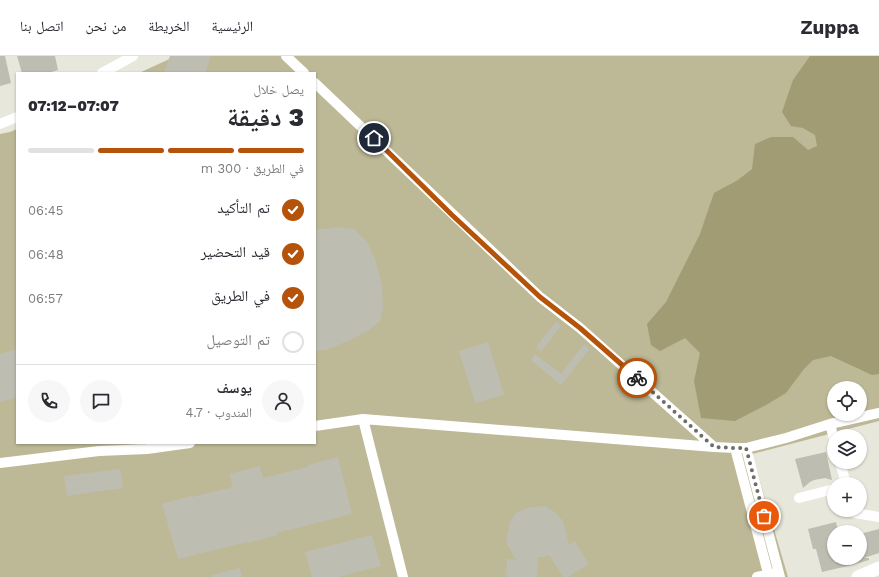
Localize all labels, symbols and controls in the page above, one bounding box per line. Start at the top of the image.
text: Zuppa [801,16,859,39]
text: اتصل بنا [20,18,64,34]
text: من نحن [86,18,126,34]
text: الخريطة [148,18,190,34]
text: الرئيسية [212,18,253,34]
text: يصل خلال [253,82,304,97]
text: 07:07–07:12 [28,97,119,115]
text: 3 دقيقة [227,102,304,132]
pin [357,121,391,155]
icon: home [363,127,385,149]
text: في الطريق · 300 m [201,161,304,176]
text: تم التأكيد [217,199,270,217]
icon: check [282,199,304,221]
text: 06:45 [28,203,63,218]
text: قيد التحضير [201,243,270,261]
icon: check [282,243,304,265]
text: 06:48 [28,247,64,262]
text: في الطريق [211,287,270,305]
icon: check [282,287,304,309]
text: 06:57 [28,291,63,306]
text: تم التوصيل [207,331,270,349]
courier [617,358,657,398]
icon: bike [626,367,648,389]
text: يوسف [217,379,252,397]
button: phone [28,380,70,422]
button: chat [80,380,122,422]
button: person [262,380,304,422]
map controls [827,381,867,565]
button: locate [827,381,867,421]
text: المندوب · 4.7 [185,405,252,420]
button: layers [827,429,867,469]
button: + [827,477,867,517]
pin [747,499,781,533]
icon: bag [753,505,775,527]
button: − [827,525,867,565]

